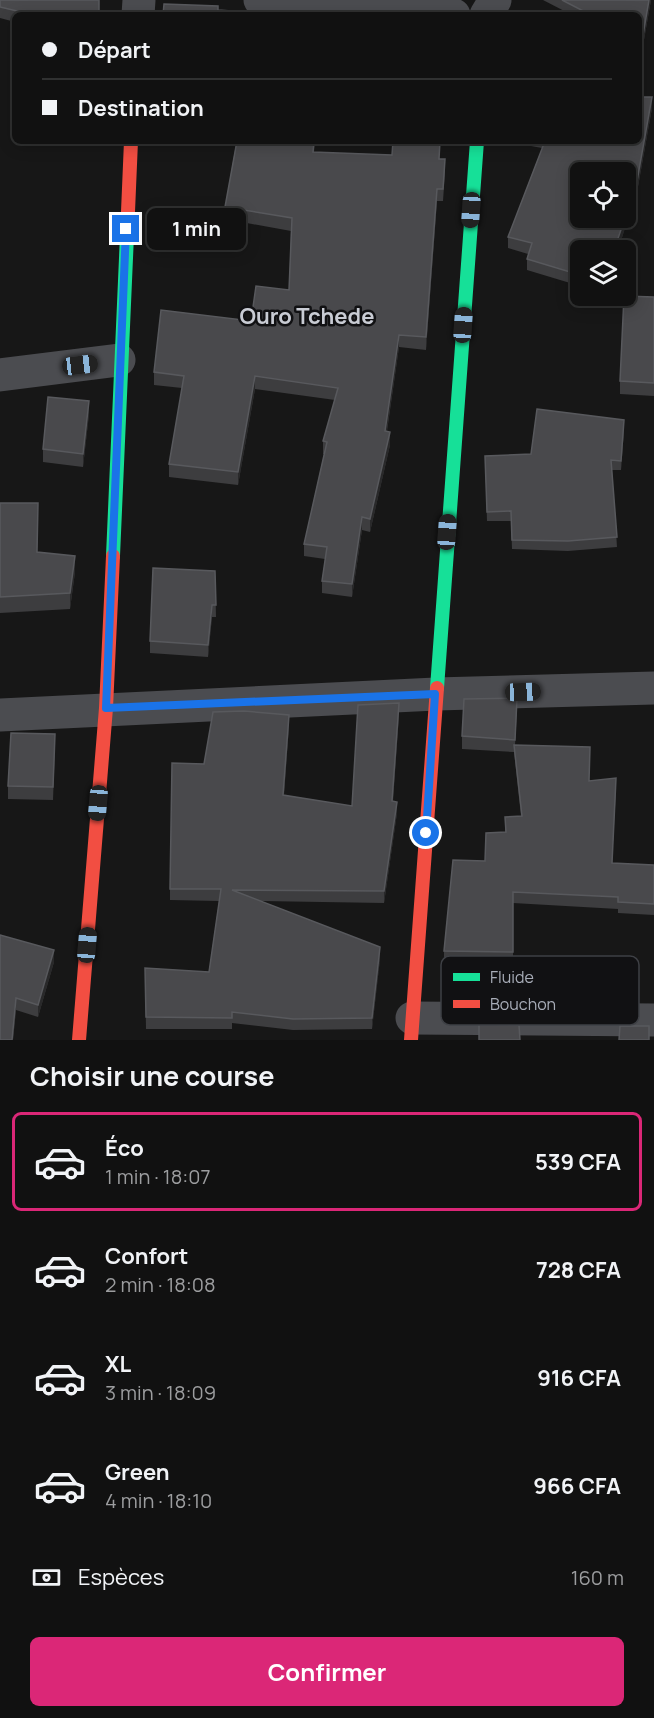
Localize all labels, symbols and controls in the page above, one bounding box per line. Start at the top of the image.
text: Départ [78,35,151,65]
text: Destination [78,93,204,123]
map controls [570,162,636,306]
button: locate [570,162,636,228]
car [461,191,481,229]
callout: 1 min [147,208,246,250]
route end [112,215,139,242]
text: 1 min [172,215,221,242]
button: layers [570,240,636,306]
district label: Ouro Tchede [240,301,374,331]
car [453,306,473,344]
car [61,354,99,376]
car [437,513,457,551]
car [505,682,541,702]
car [87,784,109,822]
route start [412,819,439,846]
car [76,926,98,964]
legend [441,956,639,1025]
text: Fluide [490,966,534,988]
text: Bouchon [490,993,556,1015]
text: Choisir une course [30,1057,274,1094]
text: Éco [105,1133,144,1163]
icon: car [33,1135,87,1189]
text: 539 CFA [535,1147,621,1177]
text: 1 min · 18:07 [105,1163,210,1190]
text: Confort [105,1241,188,1271]
icon: car [33,1243,87,1297]
text: 728 CFA [536,1255,621,1285]
text: 2 min · 18:08 [105,1271,216,1298]
text: XL [105,1349,131,1379]
icon: car [33,1351,87,1405]
text: 916 CFA [537,1363,621,1393]
text: 3 min · 18:09 [105,1379,216,1406]
text: Green [105,1457,170,1487]
icon: car [33,1459,87,1513]
text: 966 CFA [533,1471,621,1501]
text: 4 min · 18:10 [105,1487,212,1514]
icon: cash [30,1561,63,1594]
text: Espèces [78,1562,164,1592]
text: 160 m [571,1564,624,1591]
button: Confirmer [30,1637,624,1706]

